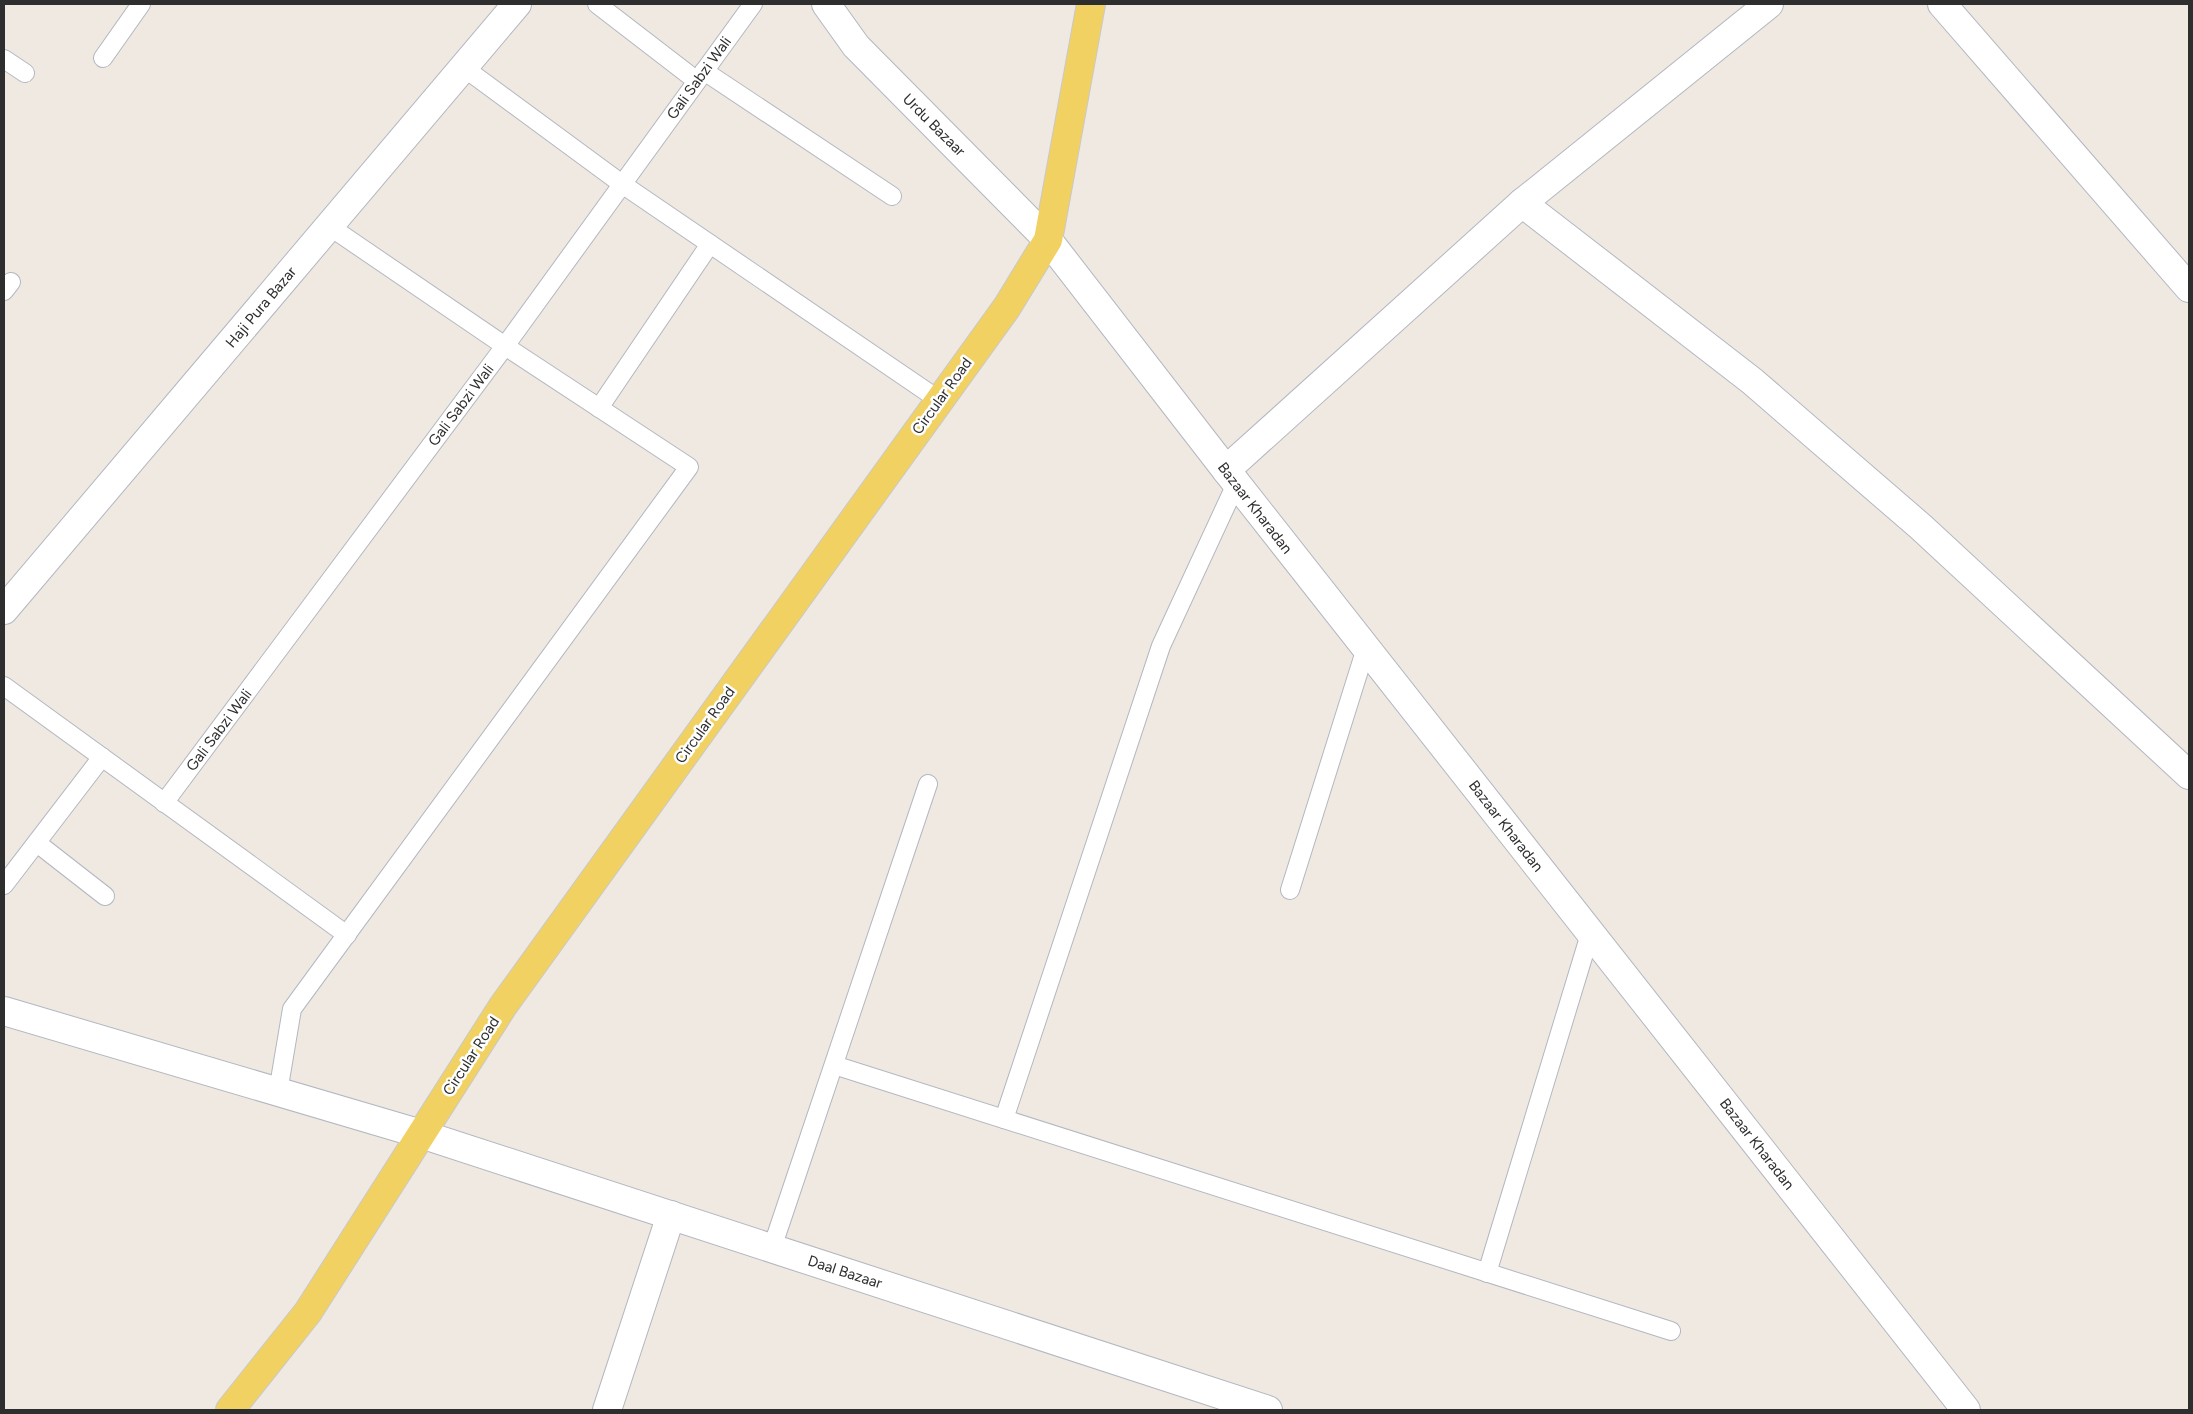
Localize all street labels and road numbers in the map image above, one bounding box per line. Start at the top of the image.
street label: Gali Sabzi Wali [663,33,735,123]
street label: Urdu Bazaar [899,90,969,160]
street label: Haji Pura Bazar [222,263,300,351]
street label: Circular Road [908,354,976,438]
street label: Gali Sabzi Wali [424,360,498,450]
street label: Bazaar Kharadan [1214,459,1296,557]
street label: Circular Road [671,683,739,767]
street label: Gali Sabzi Wali [182,685,256,775]
street label: Bazaar Kharadan [1465,777,1547,875]
street label: Circular Road [439,1013,503,1099]
street label: Bazaar Kharadan [1716,1095,1798,1193]
street label: Daal Bazaar [806,1252,884,1292]

